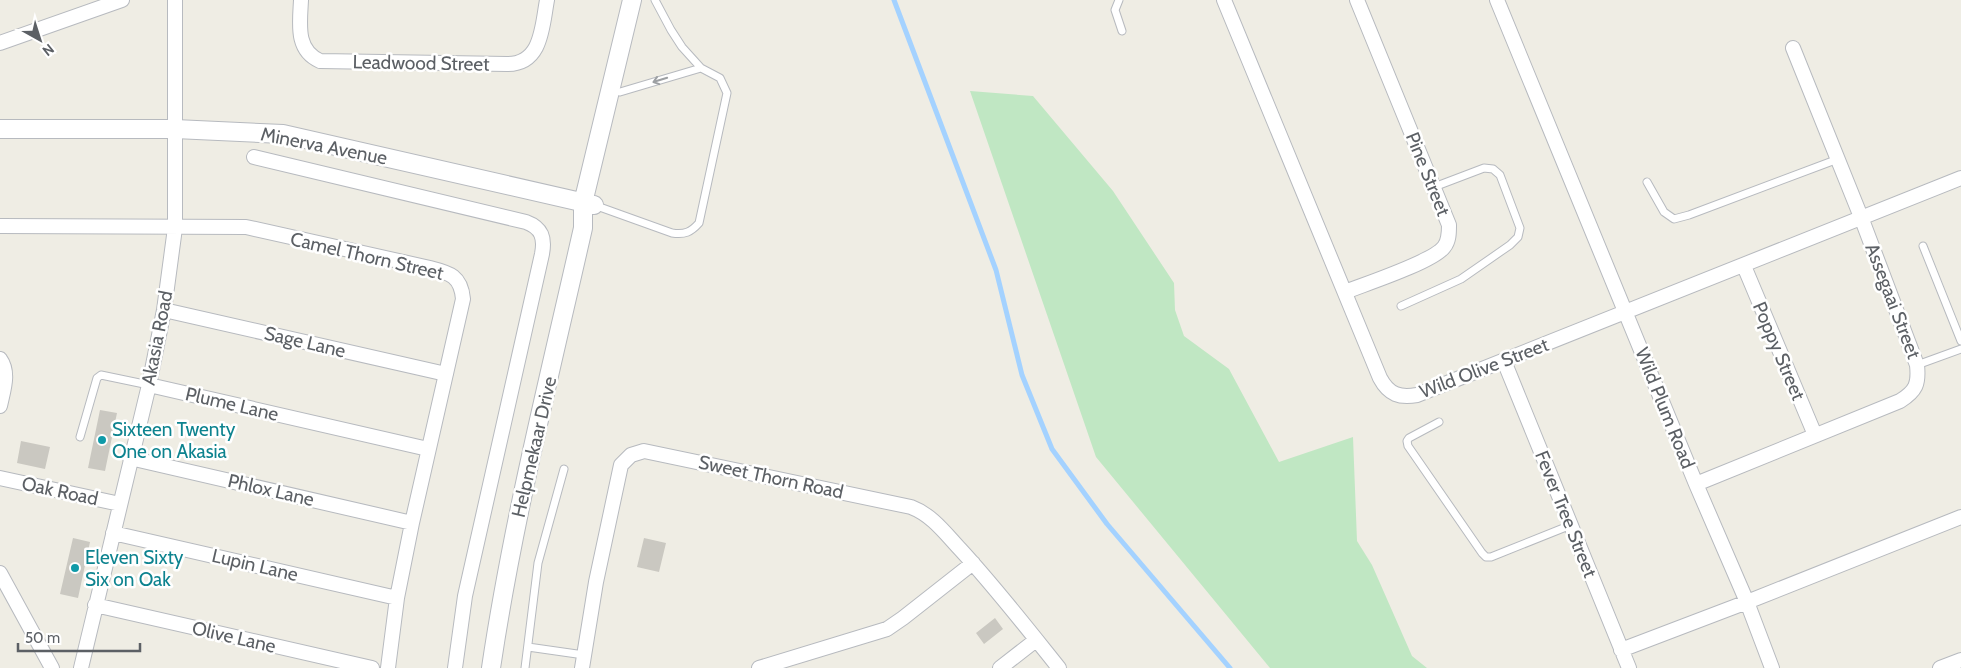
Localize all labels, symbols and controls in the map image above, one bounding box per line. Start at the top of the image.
north arrow [15,15,65,65]
text: N [39,40,58,60]
street label: Leadwood Street [352,50,490,76]
one-way arrow [653,75,669,85]
street label: Minerva Avenue [259,122,390,170]
street label: Pine Street [1401,129,1455,220]
street label: Camel Thorn Street [288,227,446,285]
street label: Assegaai Street [1860,240,1926,363]
street label: Akasia Road [137,289,177,387]
street label: Poppy Street [1748,298,1810,404]
street label: Sage Lane [262,321,348,363]
street label: Wild Olive Street [1416,333,1552,403]
street label: Wild Plum Road [1630,344,1700,472]
street label: Helpmekaar Drive [507,374,561,520]
street label: Plume Lane [183,382,281,426]
place label: Sixteen Twenty One on Akasia [112,418,236,463]
marker: Sixteen Twenty One on Akasia [96,434,108,446]
street label: Fever Tree Street [1530,447,1602,581]
street label: Sweet Thorn Road [696,450,846,504]
street label: Phlox Lane [226,469,317,511]
street label: Oak Road [20,472,100,510]
street label: Lupin Lane [210,544,301,586]
place label: Eleven Sixty Six on Oak [85,546,184,591]
marker: Eleven Sixty Six on Oak [69,562,81,574]
street label: Olive Lane [190,616,278,658]
scale bar [18,620,140,652]
text: 50 m [25,629,60,647]

